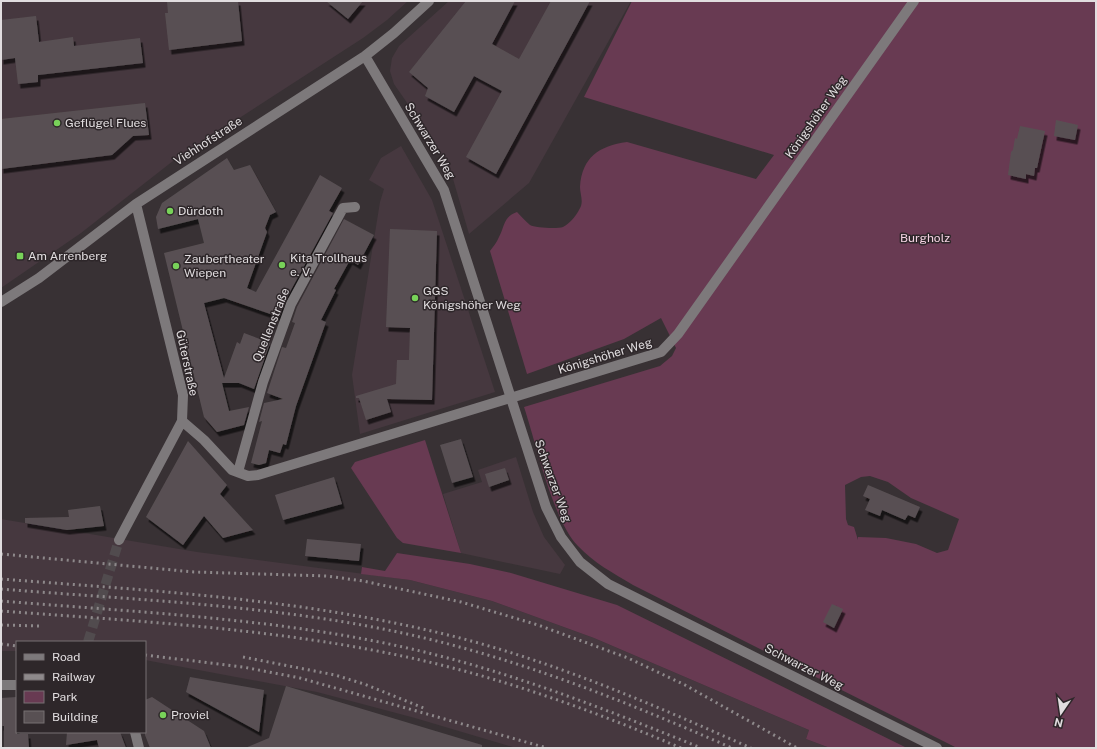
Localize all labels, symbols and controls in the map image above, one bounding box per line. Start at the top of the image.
street label: Königshöher Weg [782,73,850,161]
street label: Schwarzer Weg [402,100,458,182]
street label: Viehhofstraße [171,114,245,168]
place label: Geflügel Flues [65,116,146,130]
marker: Geflügel Flues [52,118,62,128]
place label: Dürdoth [178,204,223,218]
marker: Dürdoth [165,206,175,216]
park label: Burgholz [900,231,950,245]
place label: Am Arrenberg [28,249,107,263]
marker: Am Arrenberg [15,251,25,261]
place label: Kita Trollhaus e. V. [290,251,367,279]
place label: Zaubertheater Wiepen [184,252,265,280]
marker: Kita Trollhaus e. V. [277,260,287,270]
marker: Zaubertheater Wiepen [171,261,181,271]
place label: GGS Königshöher Weg [423,284,521,312]
street label: Quellenstraße [250,286,292,364]
marker: GGS Königshöher Weg [410,293,420,303]
street label: Güterstraße [173,329,201,398]
street label: Königshöher Weg [556,335,654,377]
street label: Schwarzer Weg [532,438,574,524]
legend [16,641,146,733]
street label: Schwarzer Weg [762,641,846,693]
text: Road [52,650,80,664]
text: Railway [52,670,96,684]
text: Park [52,690,78,704]
north arrow [1041,693,1081,733]
place label: Proviel [171,708,210,722]
text: Building [52,710,98,724]
marker: Proviel [158,710,168,720]
text: N [1053,716,1064,730]

